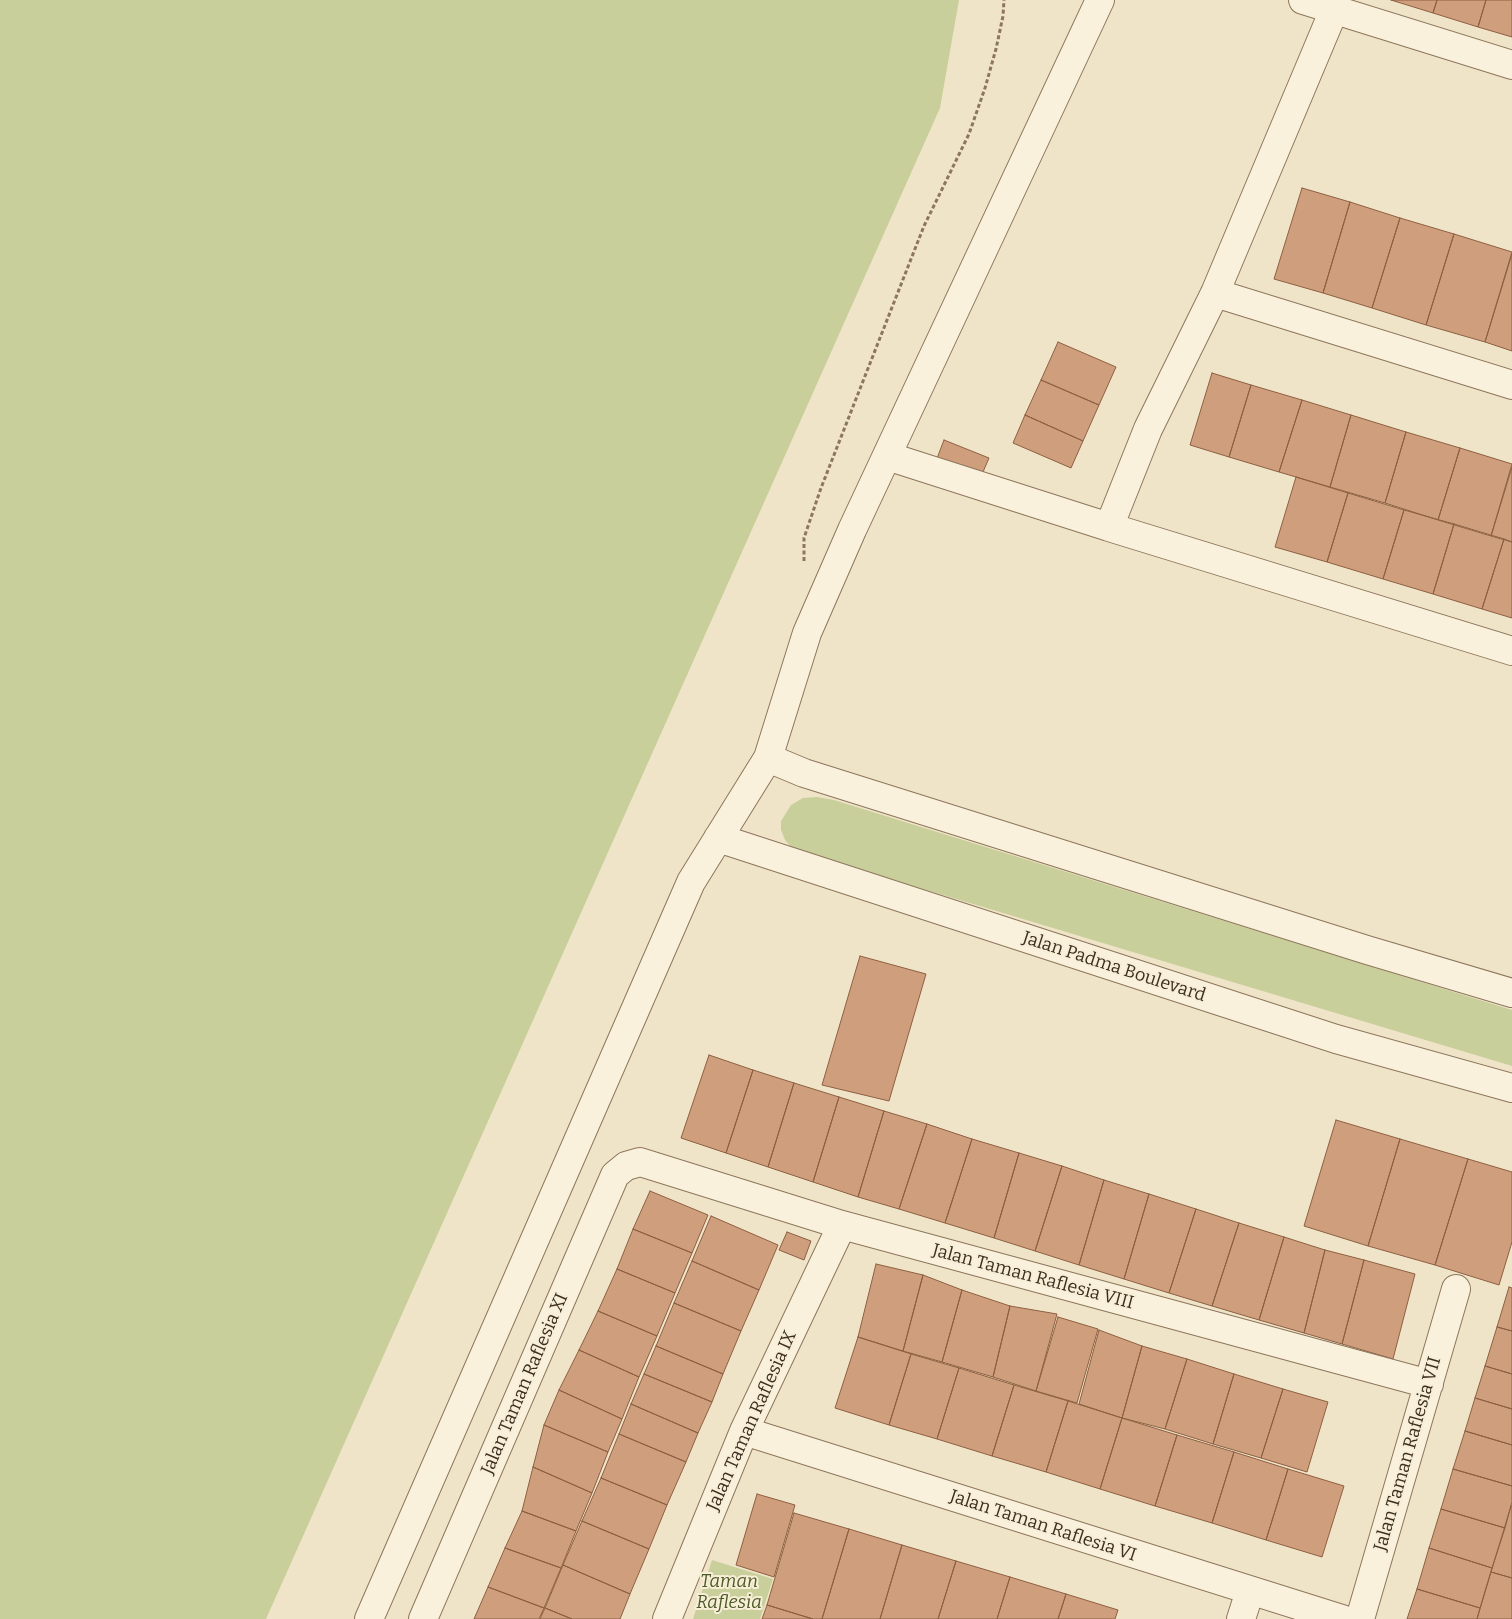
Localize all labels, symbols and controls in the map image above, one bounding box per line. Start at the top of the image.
street label: Jalan Padma Boulevard [1020,927,1208,1007]
street label: Jalan Taman Raflesia VIII [930,1240,1136,1314]
street label: Jalan Taman Raflesia XI [477,1290,573,1478]
street label: Jalan Taman Raflesia IX [703,1328,801,1514]
street label: Jalan Taman Raflesia VII [1370,1354,1446,1554]
street label: Jalan Taman Raflesia VI [947,1486,1139,1566]
park label: Taman Raflesia [696,1571,762,1614]

